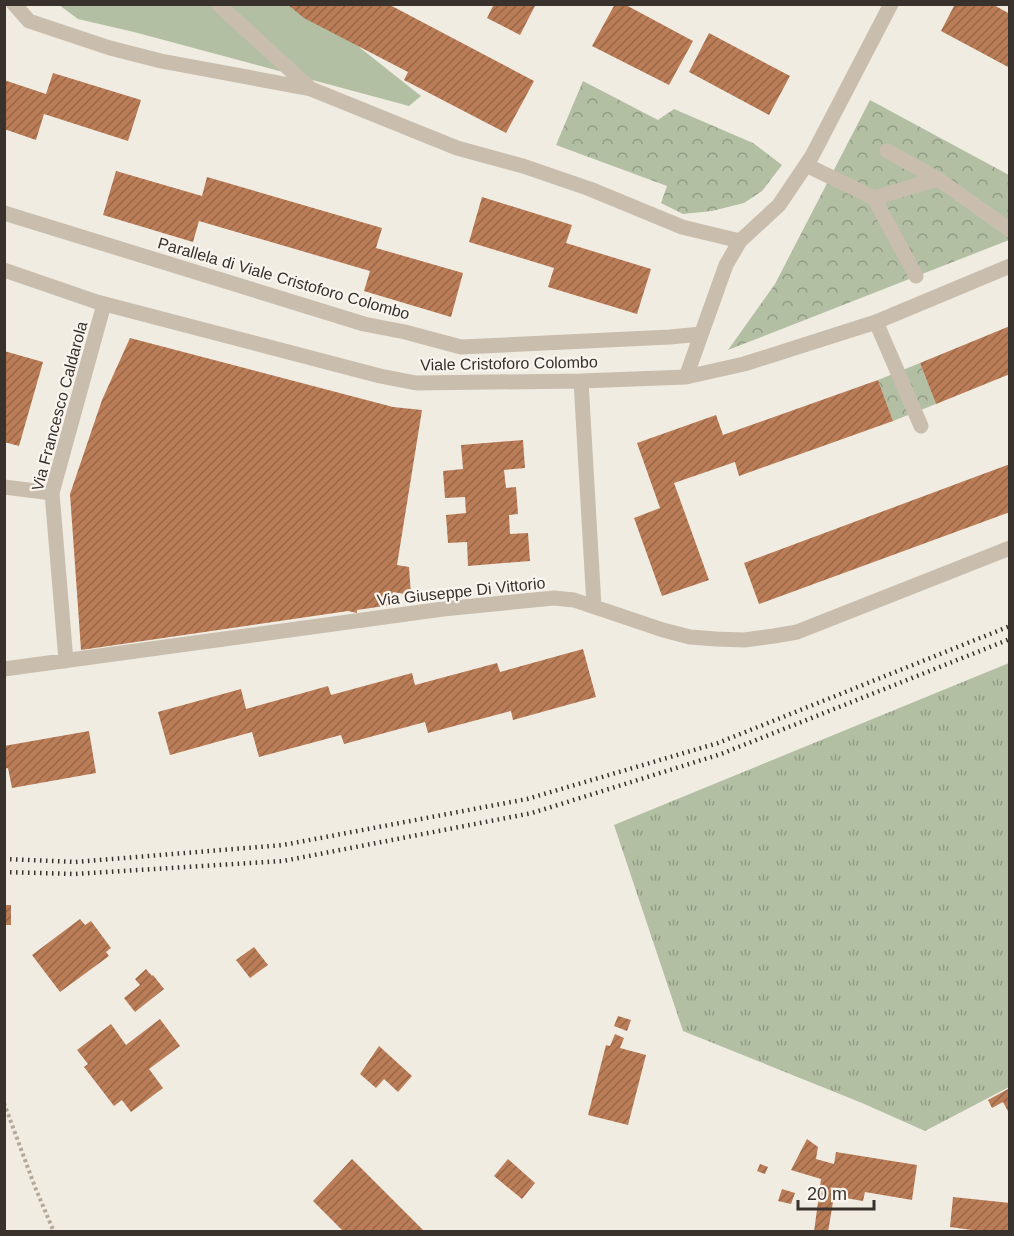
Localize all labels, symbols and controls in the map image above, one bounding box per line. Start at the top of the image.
street label: Parallela di Viale Cristoforo Colombo [156,234,412,323]
street label: Via Francesco Caldarola [29,319,90,493]
street label: Viale Cristoforo Colombo [420,353,598,374]
street label: Via Giuseppe Di Vittorio [376,574,546,609]
scale bar [798,1173,874,1211]
text: 20 m [807,1184,847,1204]

